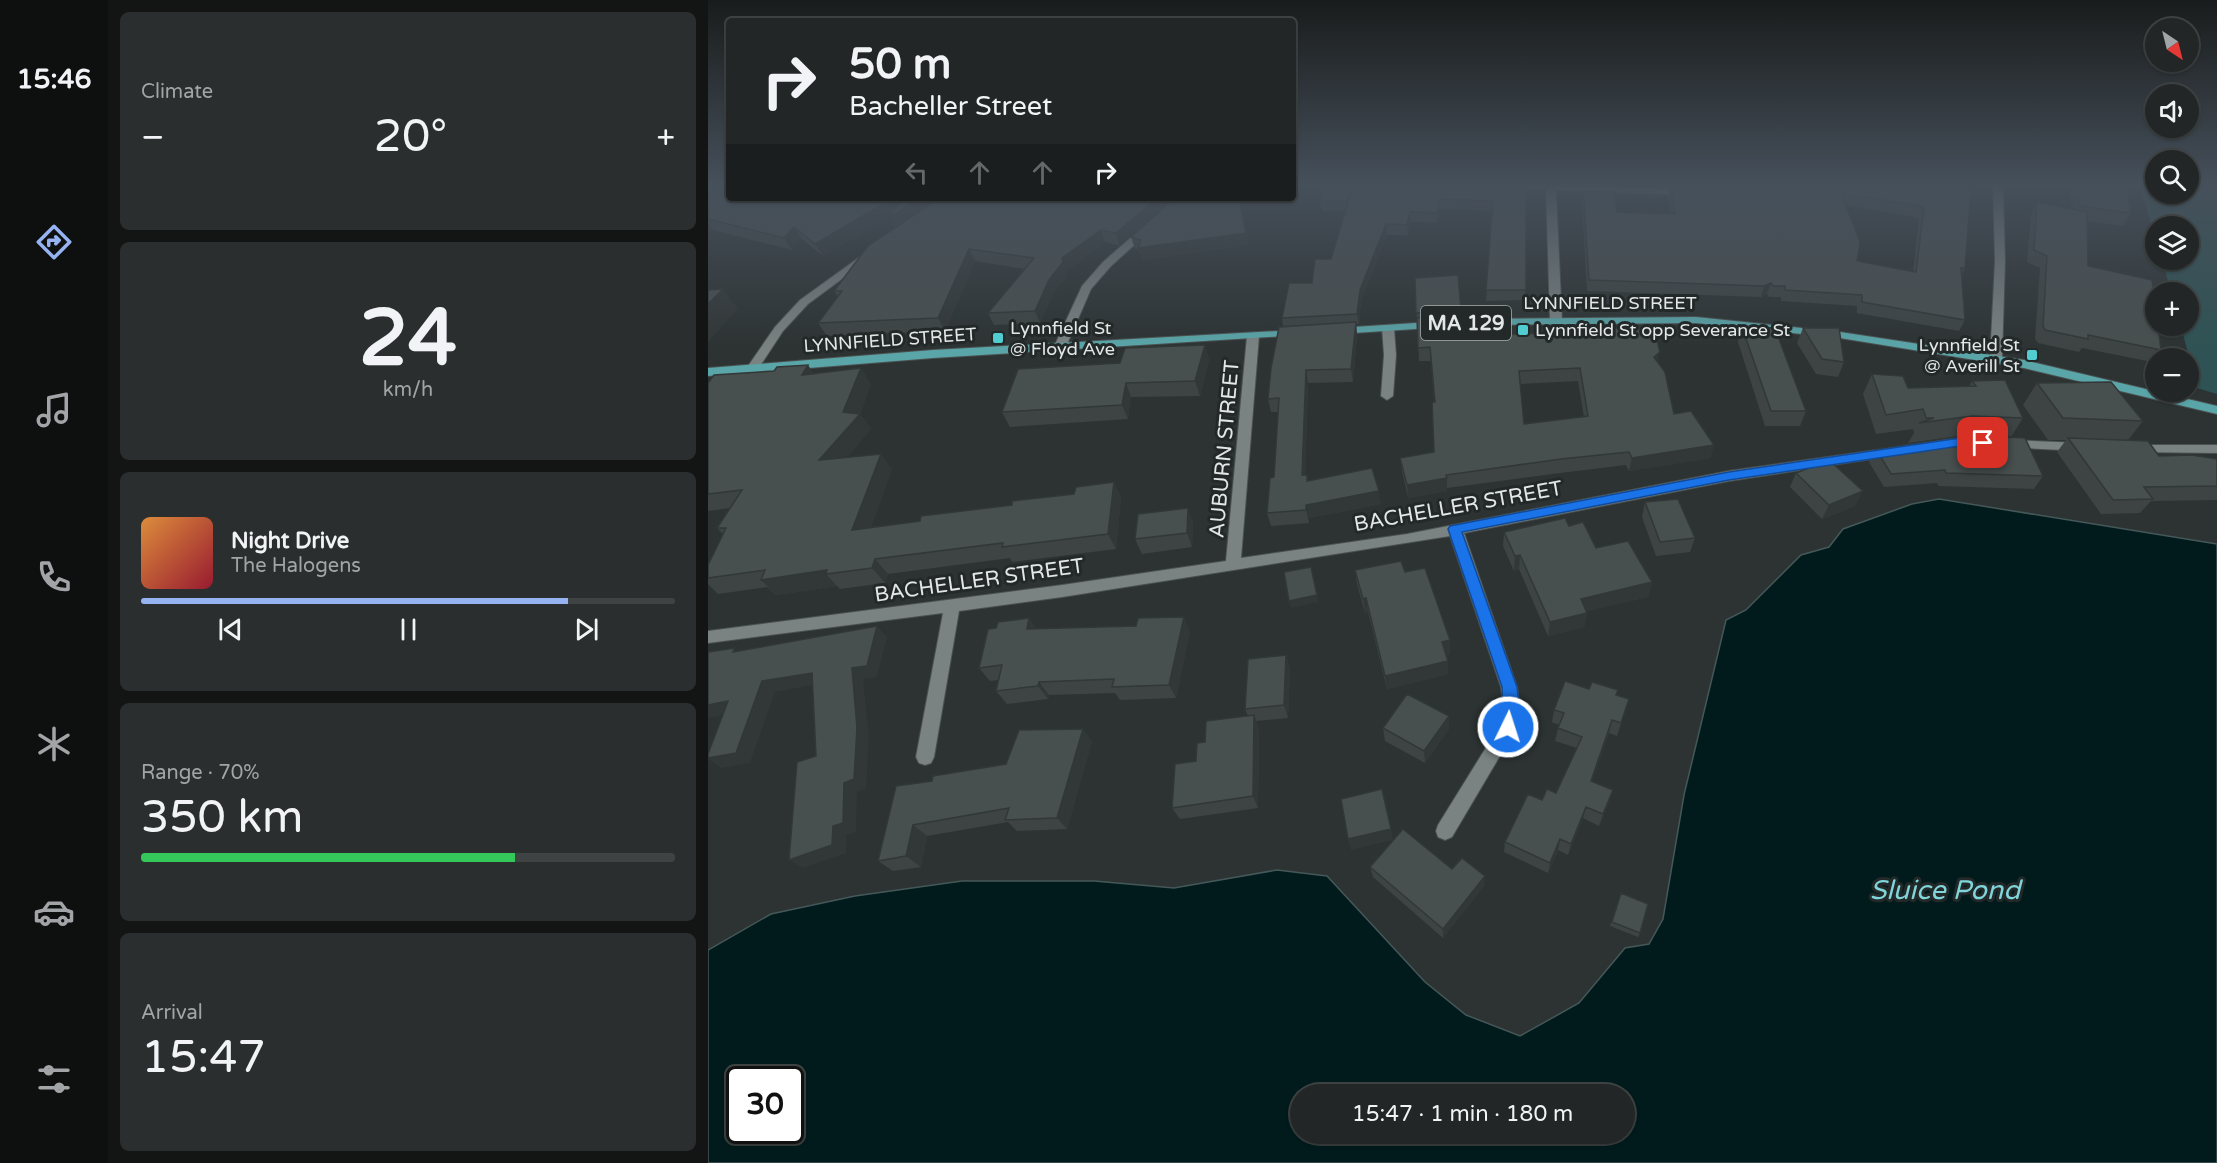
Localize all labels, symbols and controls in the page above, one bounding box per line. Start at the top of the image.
north arrow [2145,18,2199,72]
map controls [2145,18,2199,402]
text: 50 m [849,39,951,90]
icon: right [750,42,828,120]
text: 15:46 [17,63,91,96]
text: Climate [141,80,213,104]
button: sound [2145,84,2199,138]
text: Bacheller Street [849,90,1052,123]
text: 20° [374,110,447,164]
text: − [141,118,165,157]
text: + [656,118,675,157]
button: search [2145,150,2199,204]
icon: left [900,156,933,189]
icon: ahead [963,156,996,189]
icon: ahead [1026,156,1059,189]
icon: right [1089,156,1122,189]
button: layers [2145,216,2199,270]
icon: directions [33,221,75,263]
button: + [2145,282,2199,336]
text: 24 [359,292,457,386]
street label: LYNNFIELD STREET [1523,292,1697,314]
road number: MA 129 [1421,306,1511,340]
place label: Lynnfield St @ Floyd Ave [1010,317,1115,360]
place label: Lynnfield St opp Severance St [1535,319,1790,341]
street label: LYNNFIELD STREET [803,323,977,357]
marker: Lynnfield St opp Severance St [1516,323,1530,337]
marker: Lynnfield St @ Floyd Ave [991,331,1005,345]
place label: Lynnfield St @ Averill St [1919,334,2020,377]
marker: Lynnfield St @ Averill St [2025,348,2039,362]
button: − [2145,348,2199,402]
street label: AUBURN STREET [1204,359,1245,539]
text: km/h [383,378,433,402]
icon: music [33,389,75,431]
pin [1957,417,2008,468]
icon: arrive [1966,426,1999,459]
street label: BACHELLER STREET [1352,476,1564,537]
text: Night Drive [231,528,349,554]
street label: BACHELLER STREET [873,553,1086,608]
text: The Halogens [231,554,361,578]
icon: phone [33,556,75,598]
icon: previous [214,613,247,646]
icon: pause [392,613,425,646]
icon: next [570,613,603,646]
position arrow [1476,695,1540,759]
icon: climate [33,723,75,765]
text: Range · 70% [141,761,260,785]
text: 350 km [141,791,303,845]
water label: Sluice Pond [1870,874,2023,907]
icon: car [33,891,75,933]
text: Arrival [141,1001,203,1025]
text: 15:47 [141,1031,266,1085]
icon: filters [33,1058,75,1100]
speed limit sign: 30 [726,1066,804,1144]
text: 15:47 · 1 min · 180 m [1352,1101,1573,1127]

